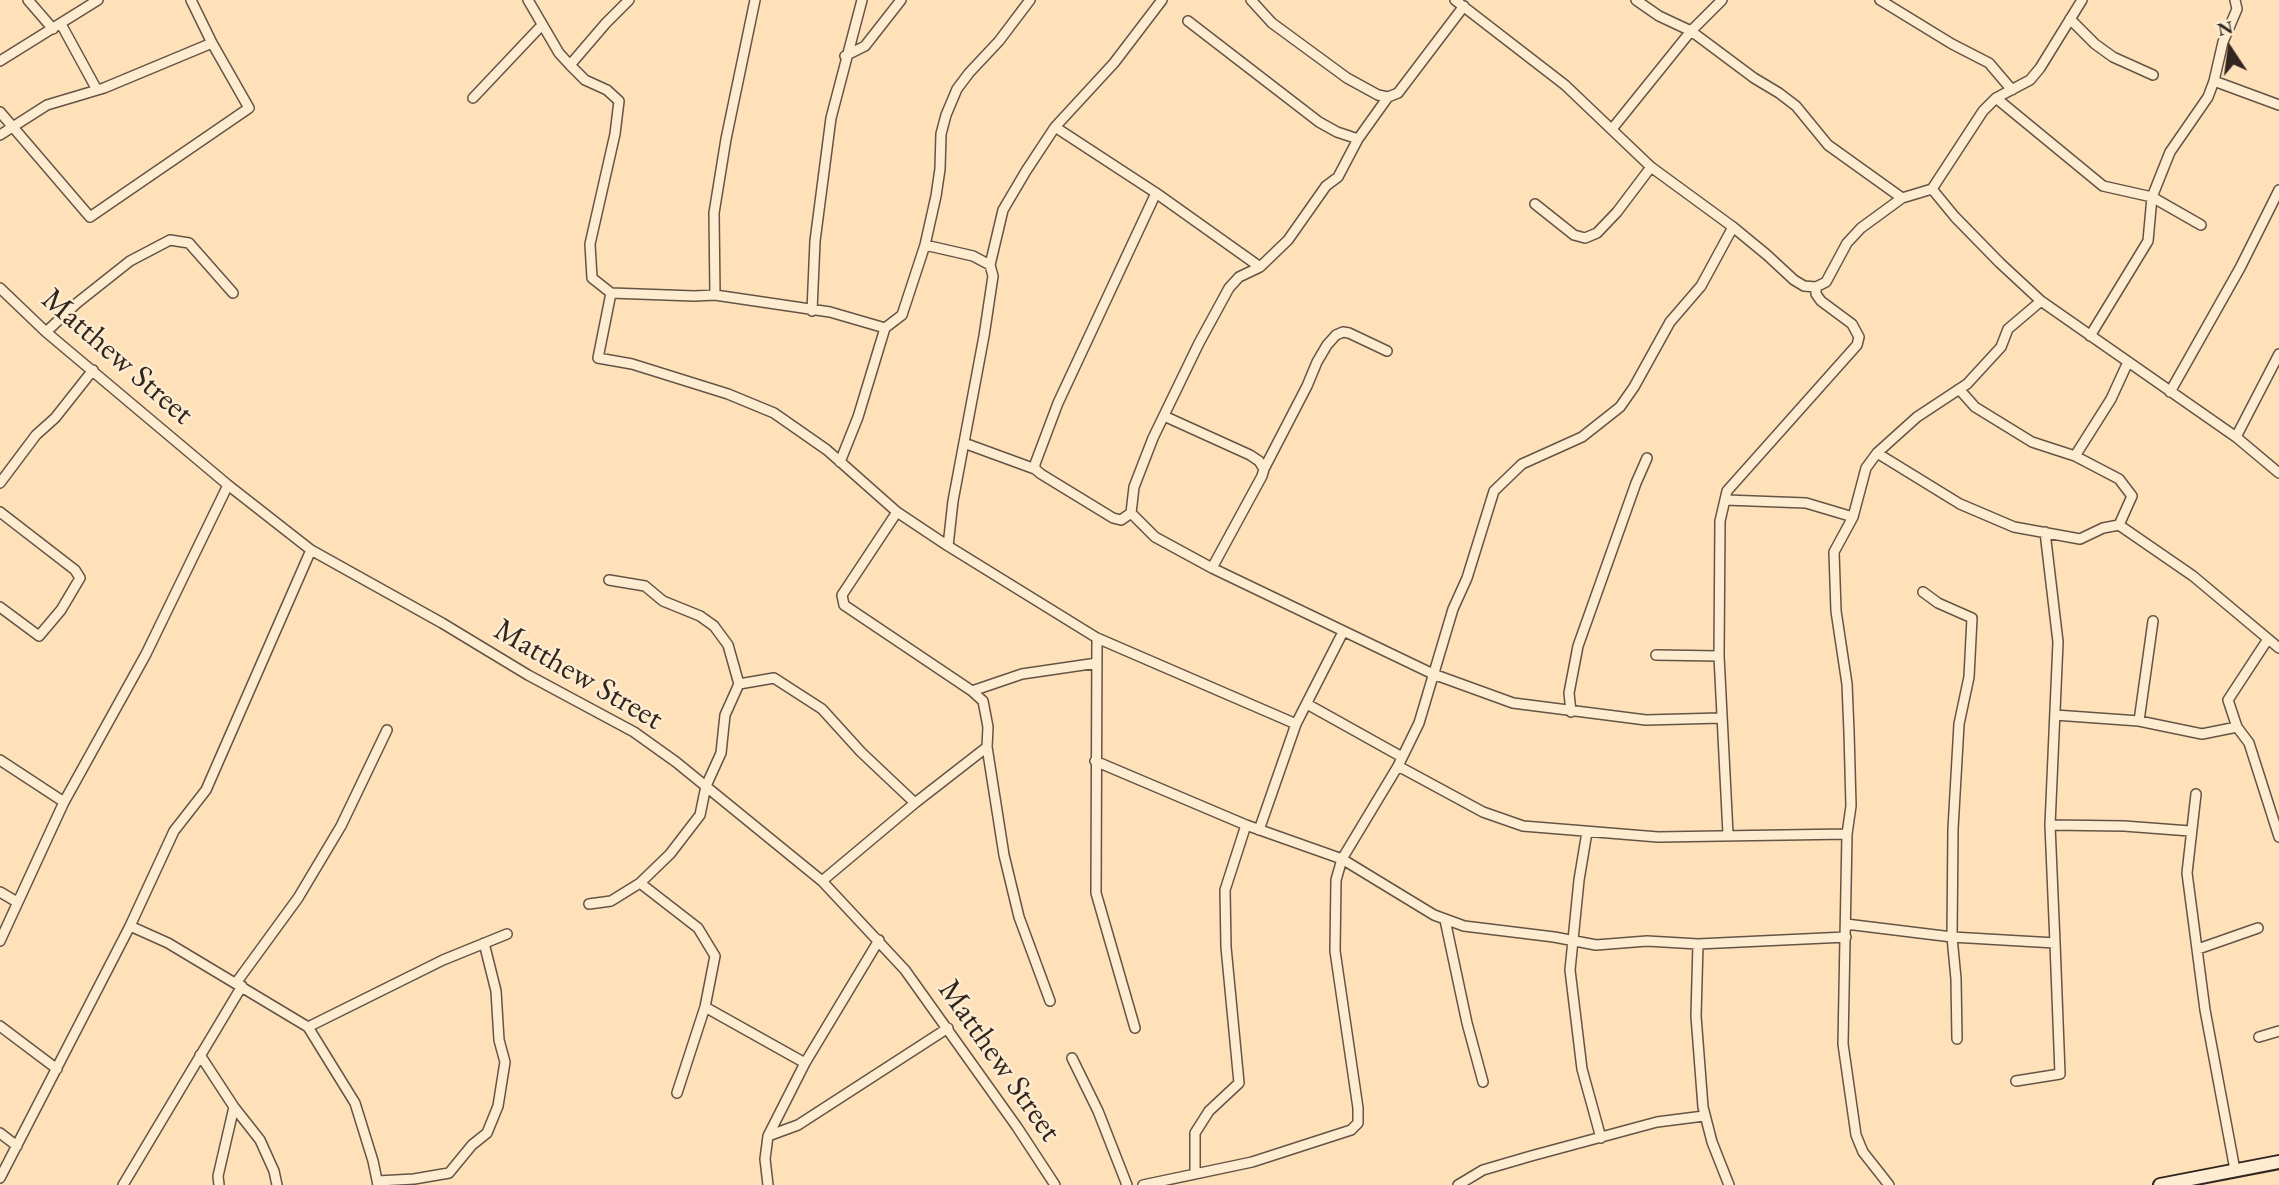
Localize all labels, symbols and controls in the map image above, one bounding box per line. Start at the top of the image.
north arrow [2195,14,2265,84]
text: N [2215,14,2235,42]
street label: Matthew Street [33,281,201,433]
street label: Matthew Street [487,611,669,739]
street label: Matthew Street [929,973,1069,1149]

